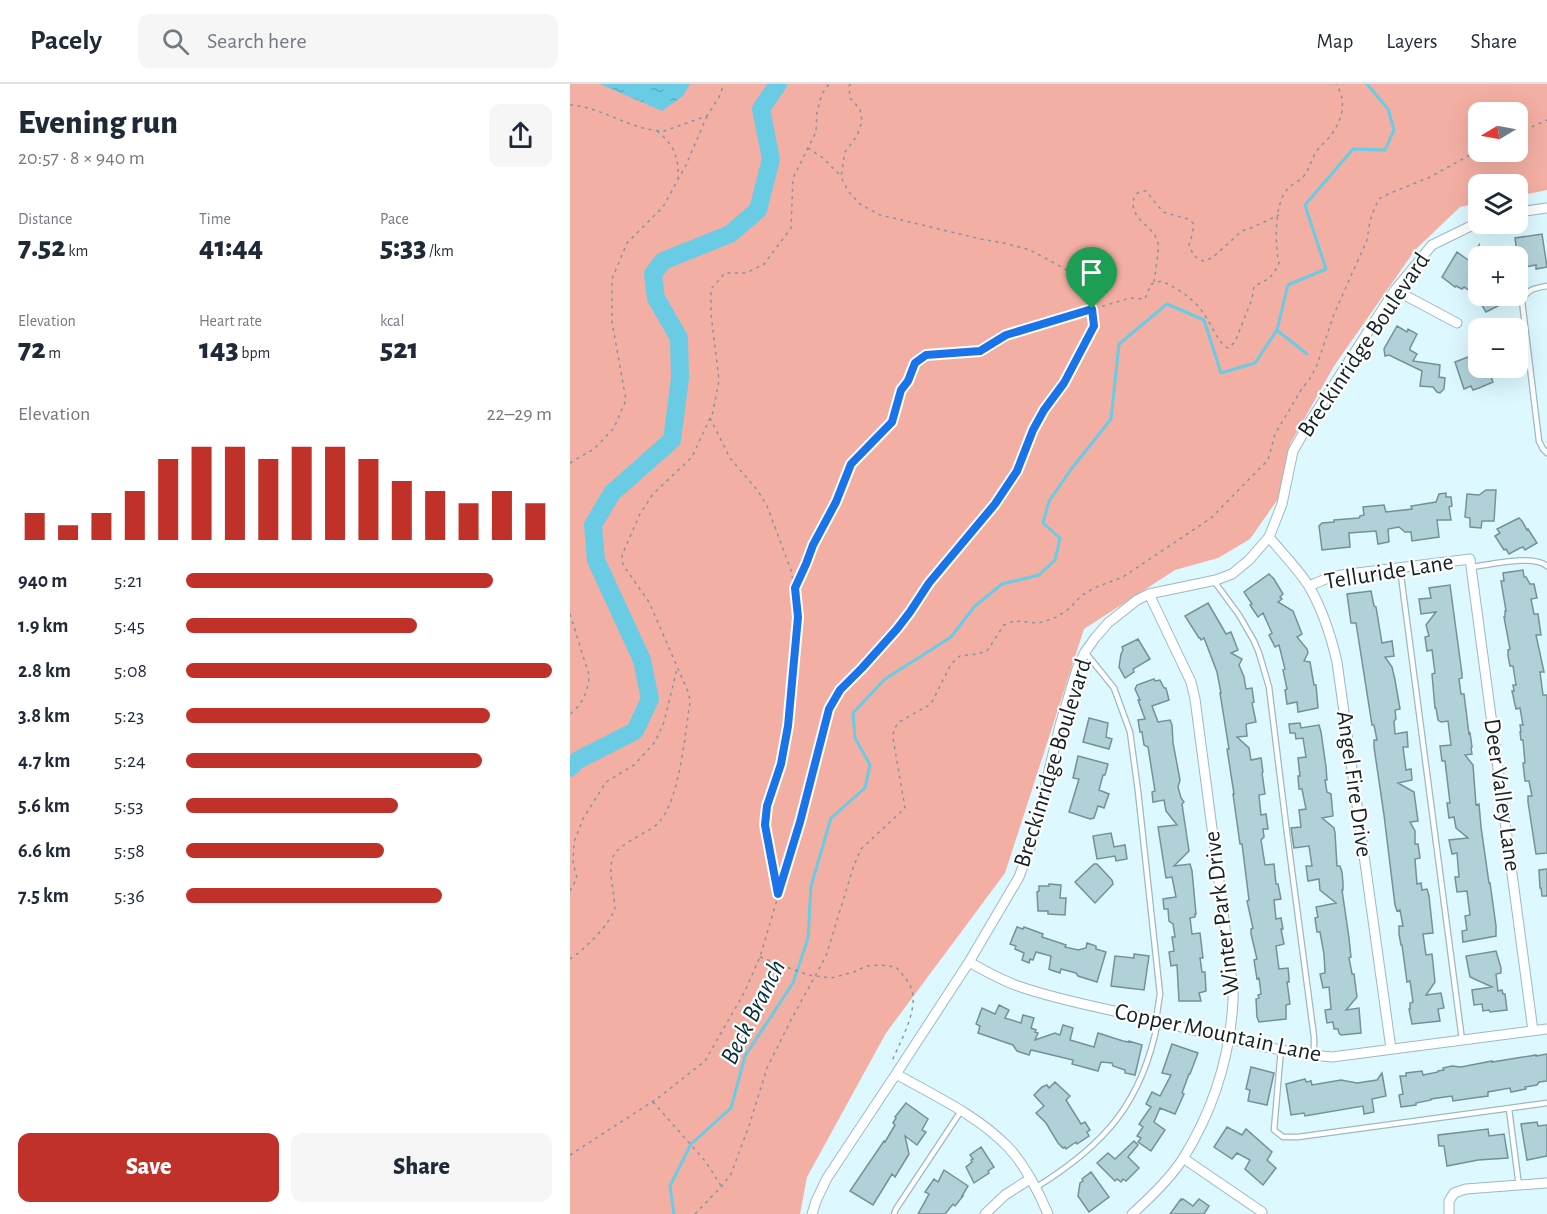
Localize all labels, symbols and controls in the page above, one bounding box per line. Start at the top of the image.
search box [138,14,558,68]
icon: search [159,25,192,58]
text: Pacely [30,27,102,55]
text: Search here [207,30,307,52]
text: Map [1317,31,1353,52]
text: Layers [1386,31,1437,52]
text: Share [1470,31,1517,52]
north arrow [1468,102,1528,162]
map controls [1468,102,1528,378]
button: share [489,104,552,167]
text: Evening run [18,107,178,140]
text: 20:57 · 8 × 940 m [18,148,145,168]
button: layers [1468,174,1528,234]
text: Distance [18,211,72,227]
text: Time [199,211,231,227]
text: Pace [380,211,409,227]
text: 7.52 [18,232,66,262]
text: 41:44 [199,232,263,262]
text: 5:33 [380,232,426,262]
text: km [66,243,88,259]
text: /km [426,243,454,259]
button: + [1468,246,1528,306]
pin [1066,247,1117,309]
street label: Breckinridge Boulevard [1293,248,1435,442]
icon: arrive [1075,256,1108,289]
text: Elevation [18,313,76,329]
text: Heart rate [199,313,262,329]
text: kcal [380,313,404,329]
button: − [1468,318,1528,378]
text: 72 [18,334,46,364]
text: 143 [199,334,239,364]
text: 521 [380,334,419,364]
text: m [46,345,61,361]
text: bpm [239,345,270,361]
text: Elevation [18,404,90,424]
text: 22–29 m [486,404,552,424]
street label: Telluride Lane [1323,550,1455,594]
text: 940 m [18,571,67,591]
text: 5:21 [114,571,143,591]
text: 1.9 km [18,616,69,636]
text: 5:45 [114,616,145,636]
street label: Breckinridge Boulevard [1010,656,1096,870]
text: 2.8 km [18,661,71,681]
text: 5:08 [114,661,147,681]
text: 3.8 km [18,706,70,726]
text: 5:23 [114,706,144,726]
street label: Angel Fire Drive [1332,709,1376,859]
street label: Deer Valley Lane [1479,717,1525,873]
text: 4.7 km [18,751,70,771]
text: 5:24 [114,751,146,771]
text: 5.6 km [18,796,70,816]
text: 5:53 [114,796,144,816]
street label: Winter Park Drive [1200,830,1244,996]
text: 6.6 km [18,841,71,861]
text: 5:58 [114,841,145,861]
text: 7.5 km [18,886,69,906]
text: 5:36 [114,886,145,906]
water label: Beck Branch [716,956,790,1068]
street label: Copper Mountain Lane [1112,999,1324,1067]
button: Save [18,1133,279,1202]
button: Share [291,1133,552,1202]

